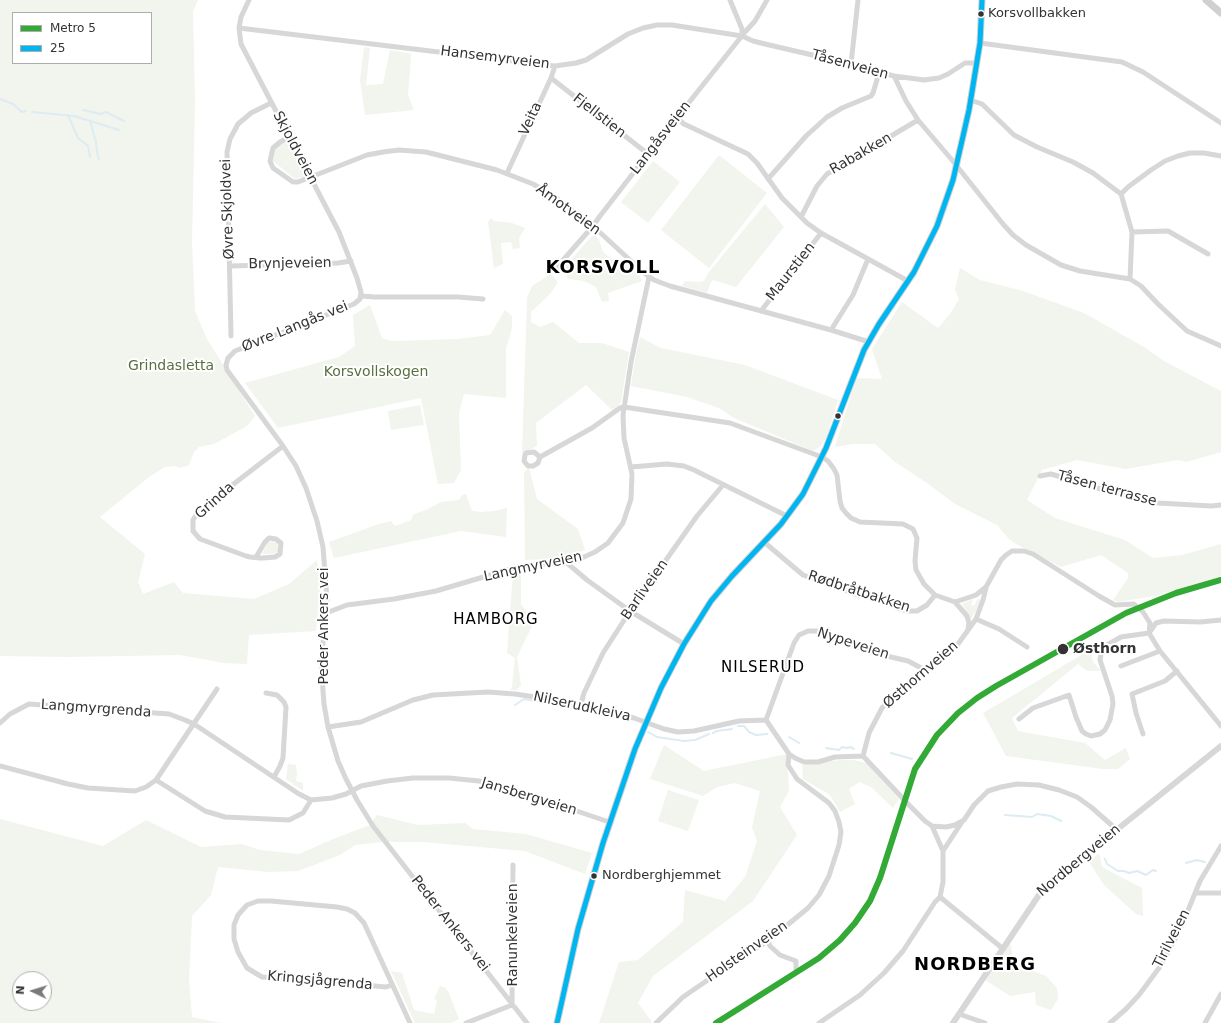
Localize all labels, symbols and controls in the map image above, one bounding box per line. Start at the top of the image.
place label: Korsvollbakken [988,6,1086,22]
marker: Korsvollbakken [976,9,986,19]
legend [12,12,152,64]
text: Metro 5 [50,21,96,35]
text: 25 [50,41,65,55]
street label: Hansemyrveien [439,43,551,73]
street label: Tåsenveien [810,47,890,83]
street label: Fjellstien [569,90,629,142]
street label: Langåsveien [627,98,695,178]
street label: Veita [516,100,546,138]
street label: Skjoldveien [269,109,321,187]
street label: Rabakken [827,130,895,178]
street label: Øvre Skjoldvei [218,158,238,260]
street label: Åmotveien [533,181,603,239]
street label: Maurstien [763,239,819,305]
street label: Brynjeveien [248,255,332,273]
district label: KORSVOLL [545,257,661,279]
street label: Øvre Langås vei [239,298,351,356]
park label: Grindasletta [128,358,214,374]
park label: Korsvollskogen [324,364,428,380]
unlabelled marker [833,411,843,421]
street label: Tåsen terrasse [1056,468,1158,510]
street label: Grinda [192,479,238,523]
street label: Langmyrveien [482,548,584,586]
street label: Barliveien [618,557,672,623]
street label: Peder Ankers vei [316,567,332,685]
street label: Rødbråtbakken [806,568,912,616]
district label: HAMBORG [453,611,539,629]
street label: Nypeveien [815,624,891,664]
street label: Østhornveien [880,638,962,712]
place label: Østhorn [1073,641,1136,657]
marker: Østhorn [1056,642,1070,656]
district label: NILSERUD [721,659,805,677]
street label: Nilserudkleiva [532,688,632,726]
street label: Langmyrgrenda [40,697,152,721]
street label: Jansbergveien [479,774,579,820]
street label: Nordbergveien [1034,821,1124,901]
place label: Nordberghjemmet [602,868,721,884]
marker: Nordberghjemmet [589,871,599,881]
street label: Peder Ankers vei [407,873,493,975]
street label: Ranunkelveien [505,883,521,987]
street label: Tirilveien [1150,907,1194,971]
street label: Holsteinveien [703,918,791,986]
district label: NORDBERG [914,954,1036,976]
street label: Kringsjågrenda [267,968,373,994]
north arrow [12,971,52,1011]
text: N [14,985,27,995]

